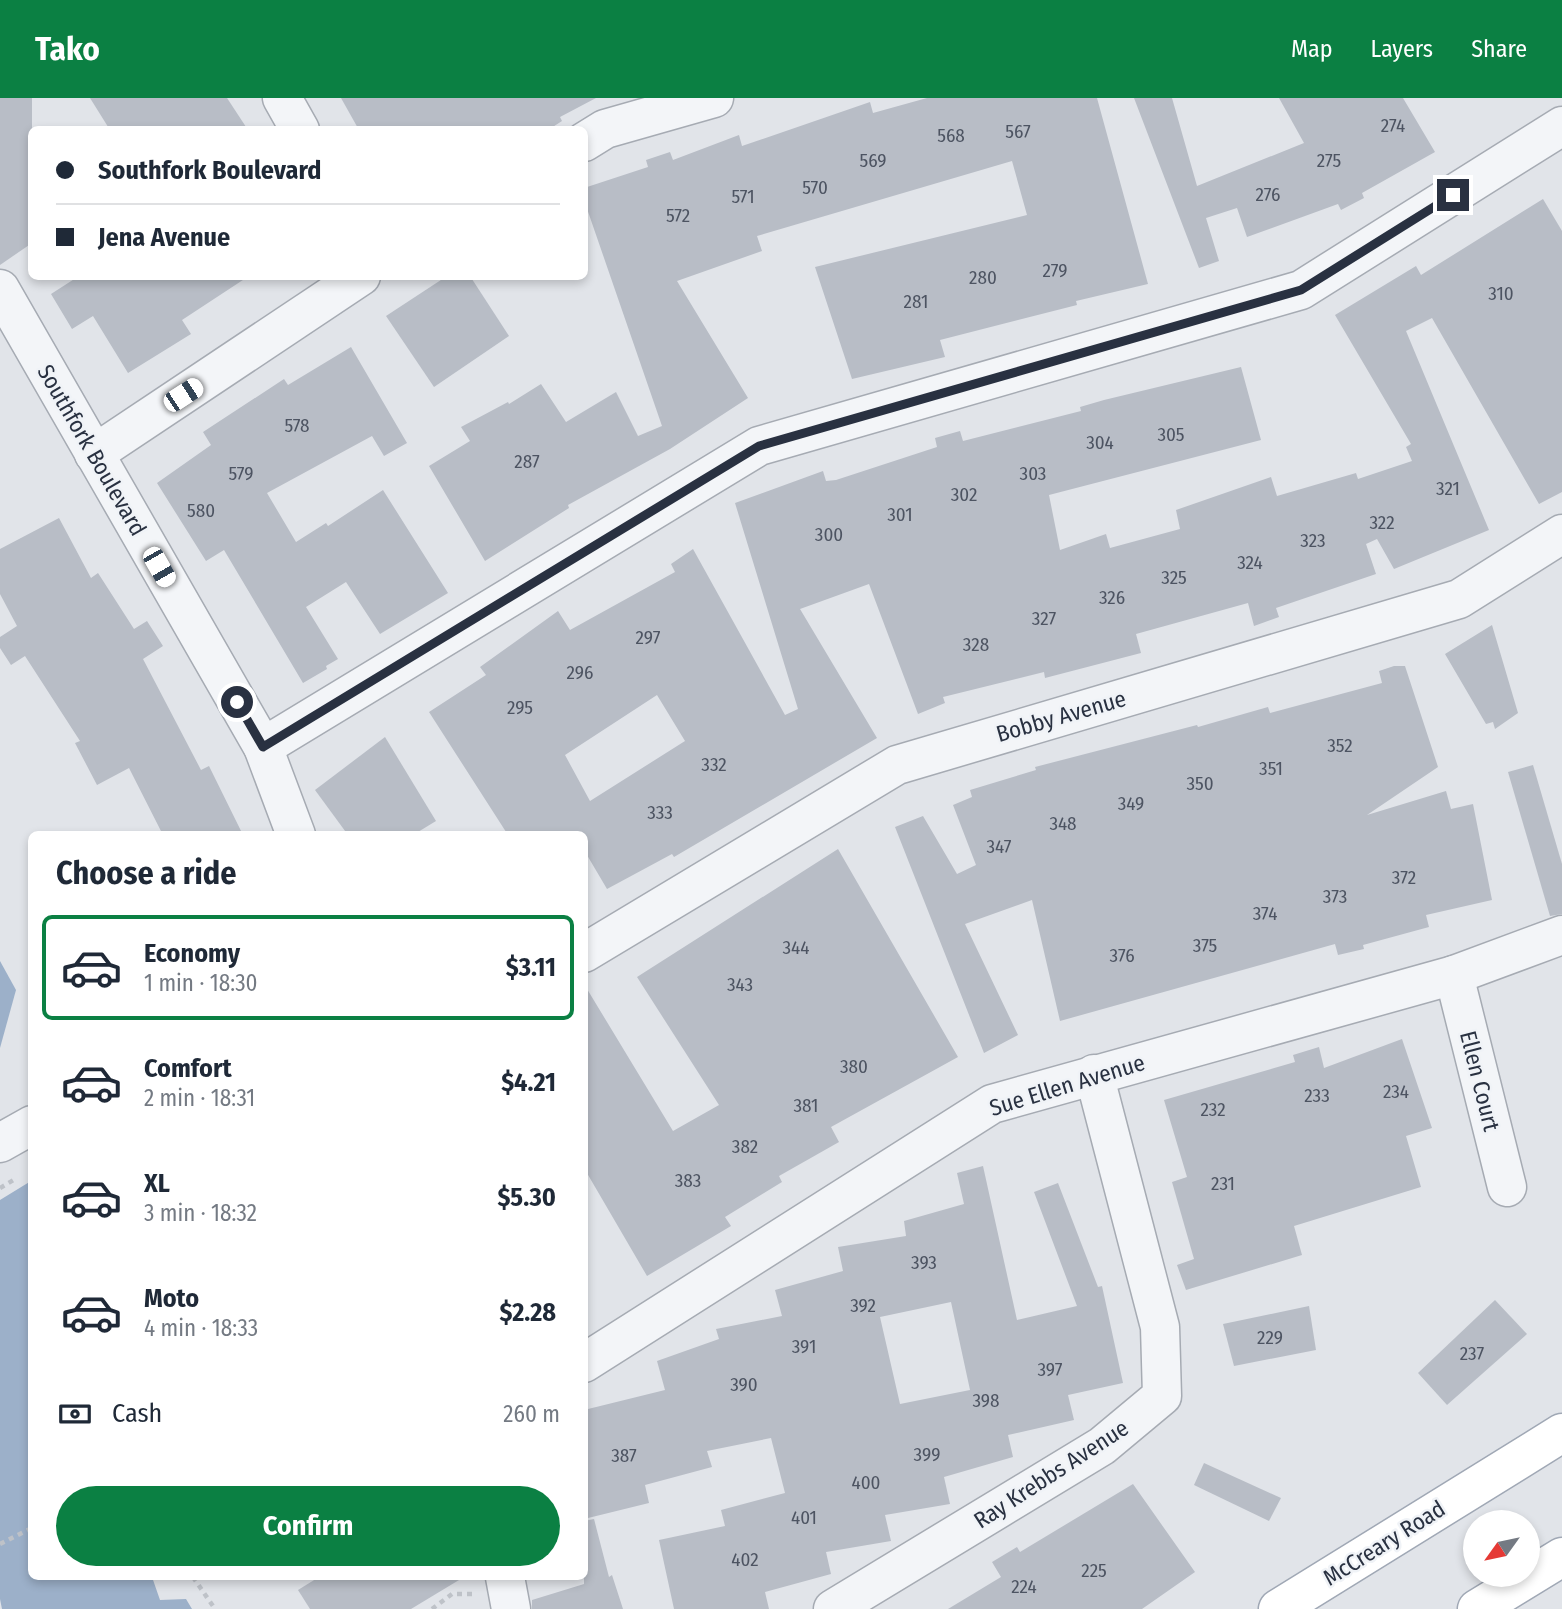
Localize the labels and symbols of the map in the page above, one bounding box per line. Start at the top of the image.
house number: 274 [1381,114,1405,137]
house number: 567 [1005,120,1031,143]
house number: 568 [937,124,965,147]
house number: 569 [859,149,887,172]
house number: 275 [1317,149,1341,172]
house number: 570 [802,176,828,199]
route end [1437,179,1469,211]
house number: 276 [1256,183,1280,206]
house number: 571 [731,185,755,208]
house number: 572 [666,204,690,227]
house number: 279 [1043,259,1067,282]
house number: 280 [969,266,997,289]
house number: 310 [1488,282,1514,305]
house number: 281 [904,290,928,313]
street label: Southfork Boulevard [32,359,152,541]
car [160,375,207,415]
house number: 578 [284,414,310,437]
house number: 305 [1157,423,1185,446]
house number: 304 [1086,431,1114,454]
house number: 287 [514,450,540,473]
house number: 579 [229,462,253,485]
house number: 303 [1020,462,1046,485]
house number: 321 [1436,477,1460,500]
house number: 302 [951,483,977,506]
house number: 580 [187,499,215,522]
house number: 301 [887,503,913,526]
house number: 322 [1369,511,1395,534]
house number: 300 [815,523,843,546]
house number: 323 [1300,529,1326,552]
car [140,544,179,590]
house number: 324 [1237,551,1263,574]
house number: 325 [1161,566,1187,589]
house number: 326 [1099,586,1125,609]
house number: 327 [1032,607,1056,630]
house number: 297 [636,626,661,649]
house number: 328 [963,633,989,656]
house number: 296 [567,661,593,684]
street label: Bobby Avenue [993,684,1129,748]
route start [221,686,253,718]
house number: 295 [507,696,533,719]
house number: 352 [1327,734,1353,757]
house number: 332 [701,753,727,776]
house number: 351 [1259,757,1283,780]
house number: 350 [1186,772,1214,795]
house number: 349 [1118,792,1144,815]
house number: 333 [647,801,673,824]
house number: 348 [1049,812,1077,835]
house number: 347 [986,835,1012,858]
house number: 372 [1392,866,1416,889]
house number: 373 [1323,885,1347,908]
house number: 374 [1253,902,1277,925]
house number: 375 [1193,934,1217,957]
house number: 344 [783,936,809,959]
house number: 376 [1109,944,1135,967]
house number: 343 [727,973,753,996]
street label: Ellen Court [1454,1028,1506,1135]
street label: Sue Ellen Avenue [986,1048,1148,1122]
house number: 380 [840,1055,868,1078]
house number: 234 [1383,1080,1409,1103]
house number: 233 [1304,1084,1330,1107]
house number: 381 [793,1094,819,1117]
house number: 232 [1200,1098,1226,1121]
house number: 382 [732,1135,758,1158]
house number: 383 [675,1169,701,1192]
house number: 231 [1211,1172,1235,1195]
house number: 393 [911,1251,937,1274]
house number: 392 [850,1294,876,1317]
house number: 229 [1257,1326,1283,1349]
house number: 391 [792,1335,816,1358]
house number: 237 [1460,1342,1485,1365]
house number: 397 [1037,1358,1063,1381]
house number: 390 [730,1373,758,1396]
house number: 398 [972,1389,1000,1412]
street label: Ray Krebbs Avenue [968,1414,1134,1534]
house number: 399 [914,1443,940,1466]
house number: 387 [611,1444,637,1467]
house number: 400 [852,1471,881,1494]
street label: McCreary Road [1318,1494,1450,1592]
house number: 401 [791,1506,817,1529]
north arrow [1463,1510,1540,1587]
house number: 402 [731,1548,759,1571]
house number: 225 [1081,1559,1107,1582]
house number: 224 [1011,1575,1037,1598]

